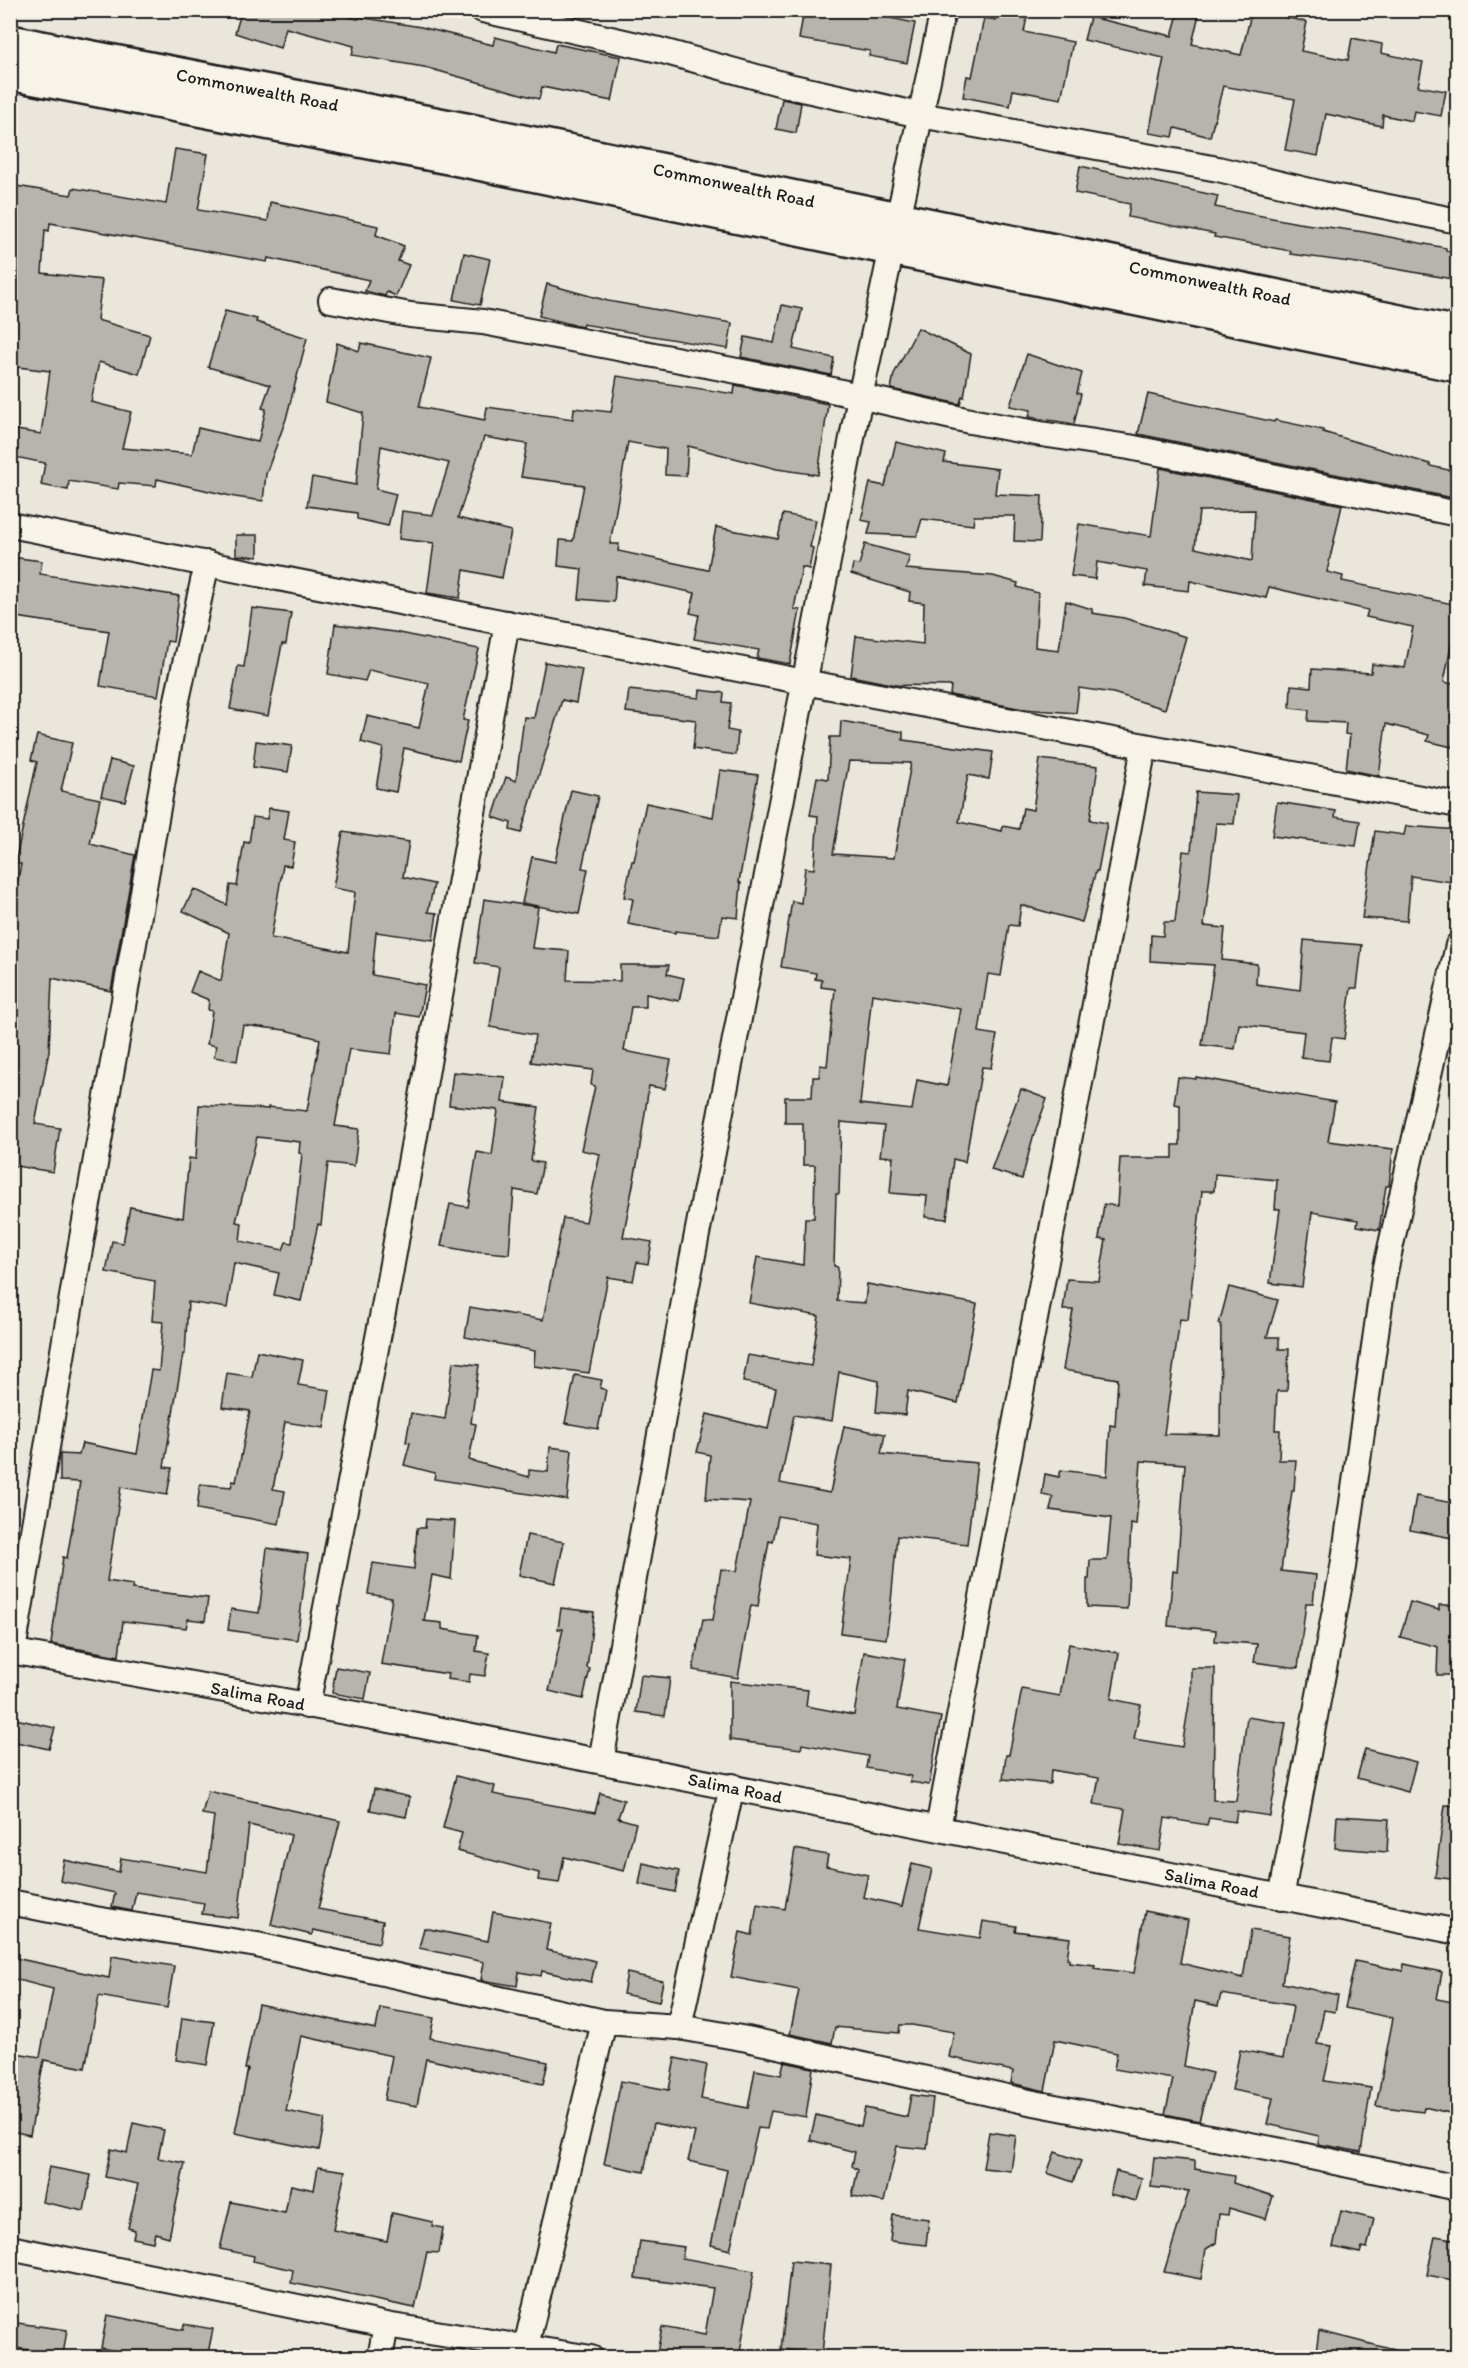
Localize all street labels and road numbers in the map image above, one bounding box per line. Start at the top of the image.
street label: Commonwealth Road [174,63,341,116]
street label: Commonwealth Road [651,158,817,213]
street label: Commonwealth Road [1127,256,1293,310]
street label: Salima Road [209,1677,307,1716]
street label: Salima Road [686,1768,784,1808]
street label: Salima Road [1163,1863,1261,1903]

